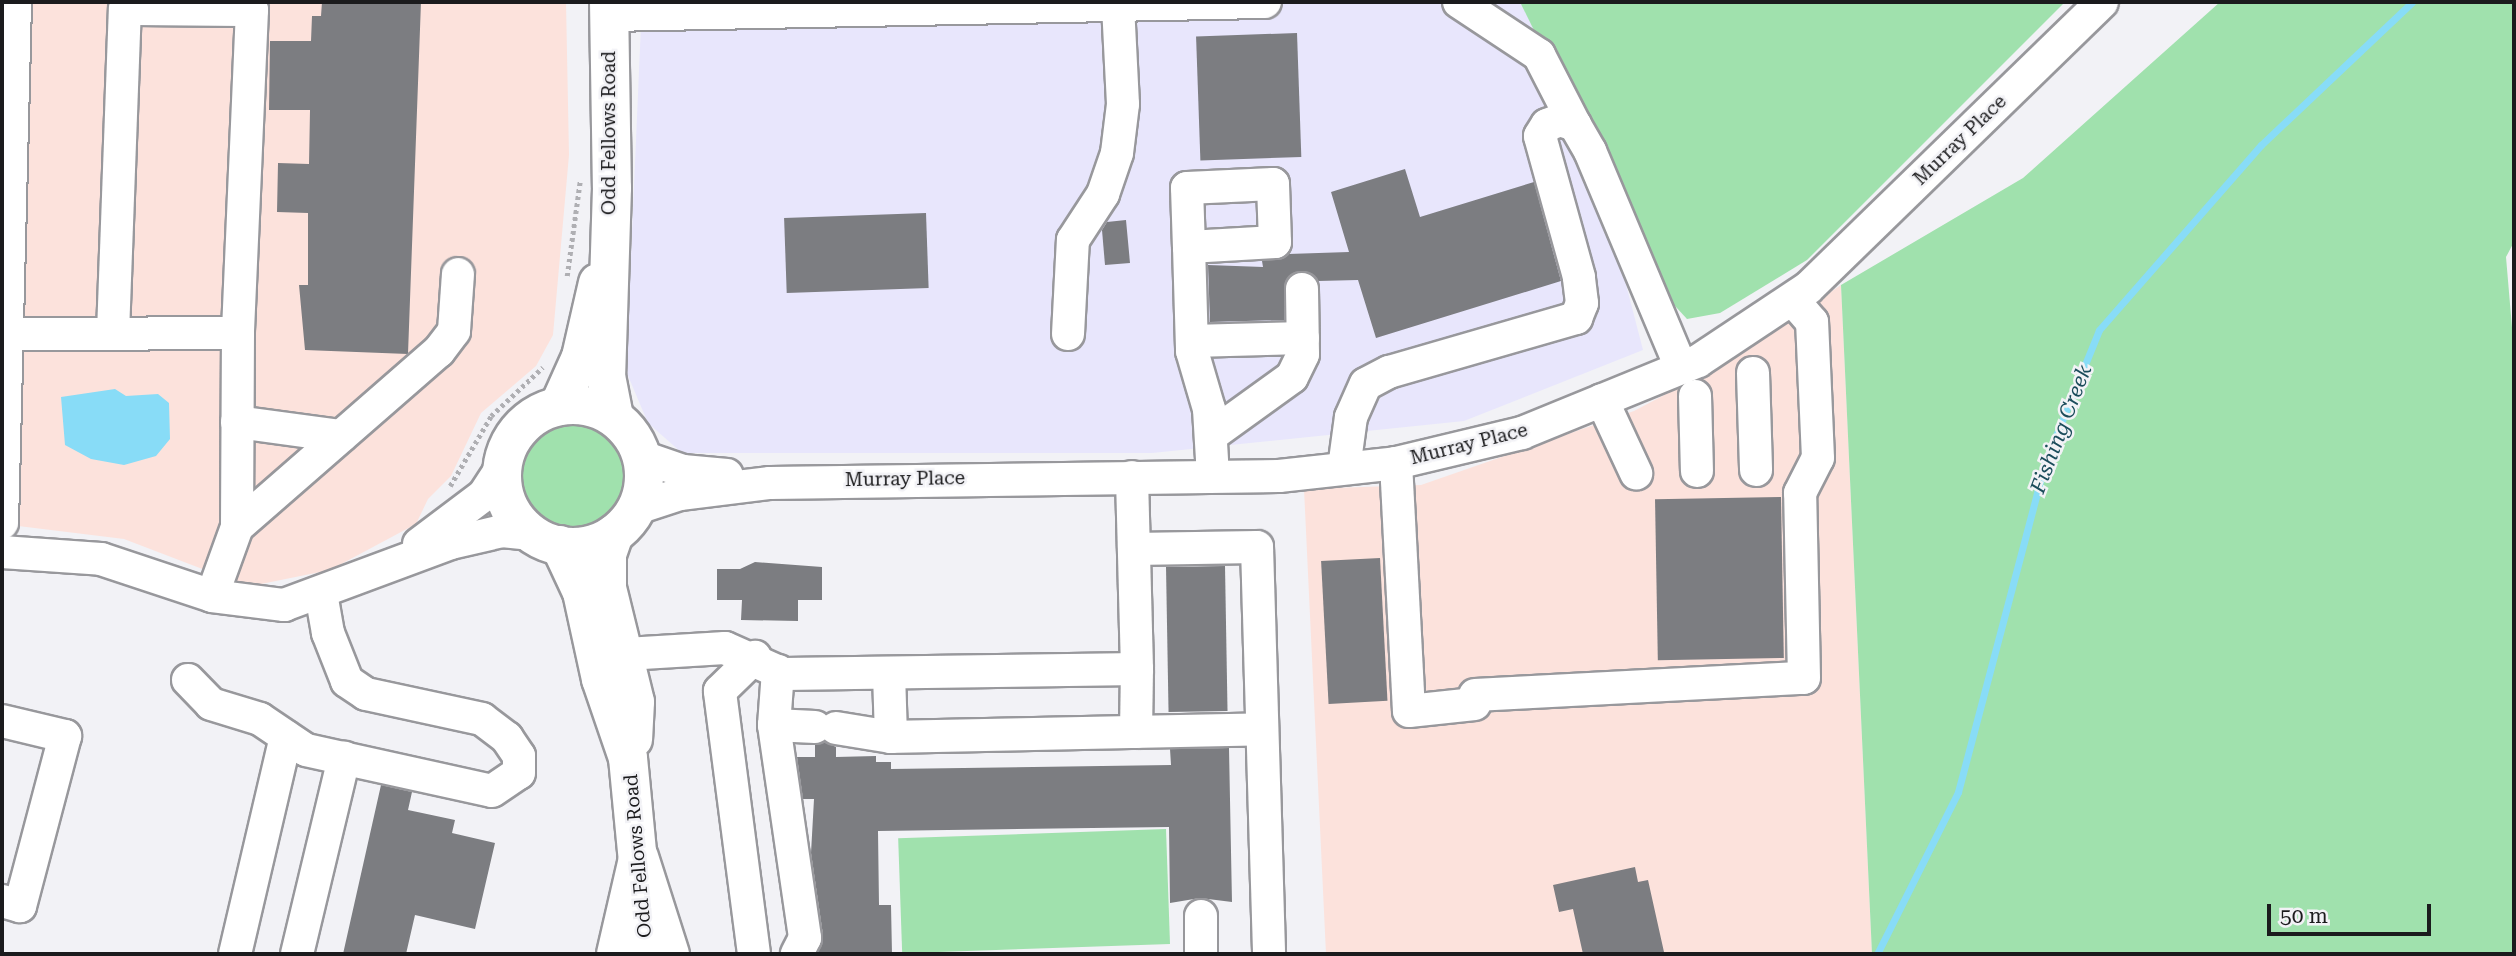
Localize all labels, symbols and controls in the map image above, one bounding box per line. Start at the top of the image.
street label: Odd Fellows Road [598,51,620,215]
street label: Murray Place [1909,90,2011,190]
water label: Fishing Creek [2025,361,2097,497]
street label: Murray Place [1408,418,1530,470]
street label: Murray Place [845,467,965,491]
street label: Odd Fellows Road [619,773,657,939]
scale bar [2271,890,2436,934]
text: 50 m [2280,904,2328,928]

